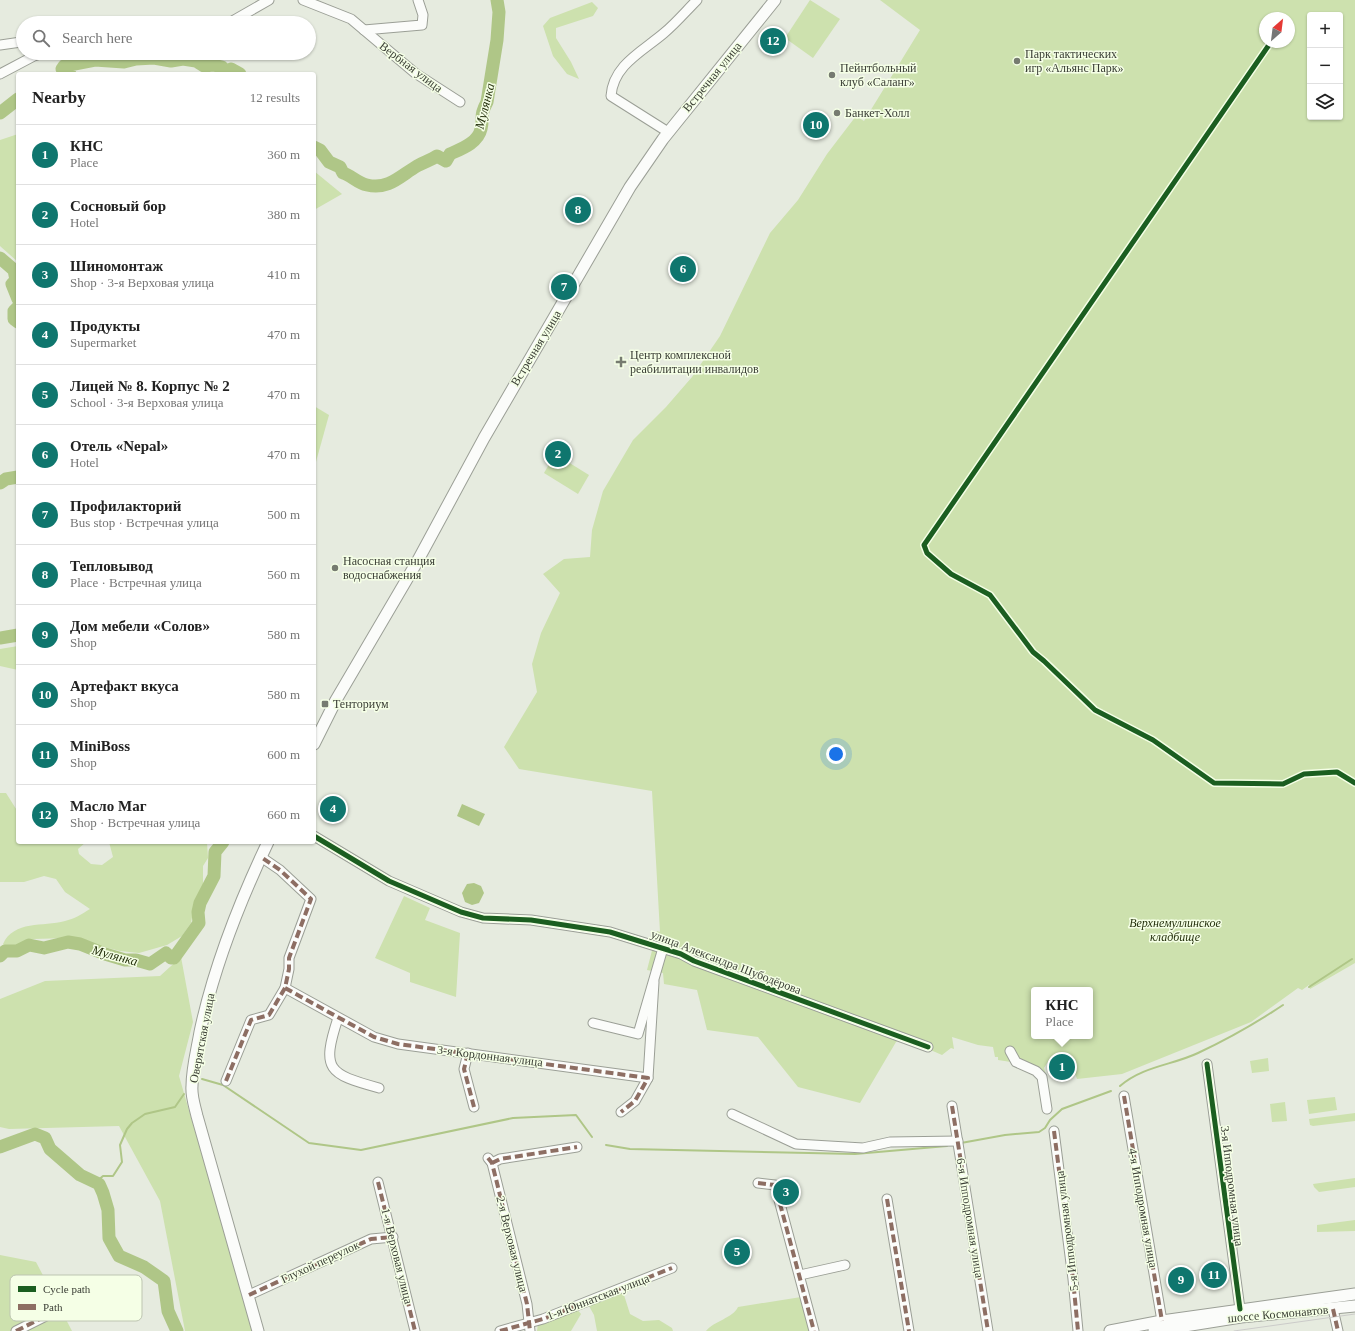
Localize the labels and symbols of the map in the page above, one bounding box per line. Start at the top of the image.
north arrow [1259,12,1295,48]
pin: 12 [760,26,786,56]
street label: Вербная улица [377,39,446,96]
street label: Встречная улица [680,39,745,115]
place label: Парк тактических игр «Альянс Парк» [1025,47,1124,75]
marker: Парк тактических игр «Альянс Парк» [1012,56,1022,66]
place label: Пейнтбольный клуб «Саланг» [840,61,917,89]
marker: Пейнтбольный клуб «Саланг» [827,70,837,80]
water label: Мулянка [471,81,498,132]
place label: Банкет-Холл [845,106,909,120]
marker: Банкет-Холл [832,108,842,118]
pin: 10 [803,110,829,140]
pin: 8 [565,195,591,225]
pin: 6 [670,254,696,284]
pin: 7 [551,272,577,302]
street label: Встречная улица [508,307,564,388]
place label: Центр комплексной реабилитации инвалидов [630,348,759,376]
marker: Центр комплексной реабилитации инвалидов [615,356,627,368]
pin: 2 [545,439,571,469]
place label: Насосная станция водоснабжения [343,554,436,582]
marker: Насосная станция водоснабжения [330,563,340,573]
place label: Тенториум [333,697,389,711]
marker: Тенториум [320,699,330,709]
your location [826,744,846,764]
pin: 4 [320,794,346,824]
park label: Верхнемуллинское кладбище [1129,916,1221,944]
street label: улица Александра Шубодёрова [649,927,804,997]
water label: Мулянка [89,942,140,969]
street label: Оверятская улица [186,991,218,1084]
street label: 3-я Кордонная улица [436,1043,544,1069]
pin: 1 [1049,1052,1075,1082]
street label: 3-я Ипподромная улица [1218,1125,1246,1248]
street label: 4-я Ипподромная улица [1126,1147,1161,1269]
street label: 6-я Ипподромная улица [954,1157,986,1280]
street label: 5-я Ипподромная улица [1053,1169,1081,1292]
pin: 3 [773,1177,799,1207]
street label: 2-я Верховая улица [493,1195,531,1294]
street label: 1-я Верховая улица [378,1207,416,1306]
pin: 5 [724,1237,750,1267]
street label: Глухой переулок [278,1238,362,1286]
pin: 11 [1201,1260,1227,1290]
pin: 9 [1168,1265,1194,1295]
street label: 1-я Юннатская улица [545,1271,652,1323]
legend [10,1275,142,1321]
text: Cycle path [43,1283,91,1295]
text: Path [43,1301,63,1313]
street label: шоссе Космонавтов [1227,1303,1329,1325]

